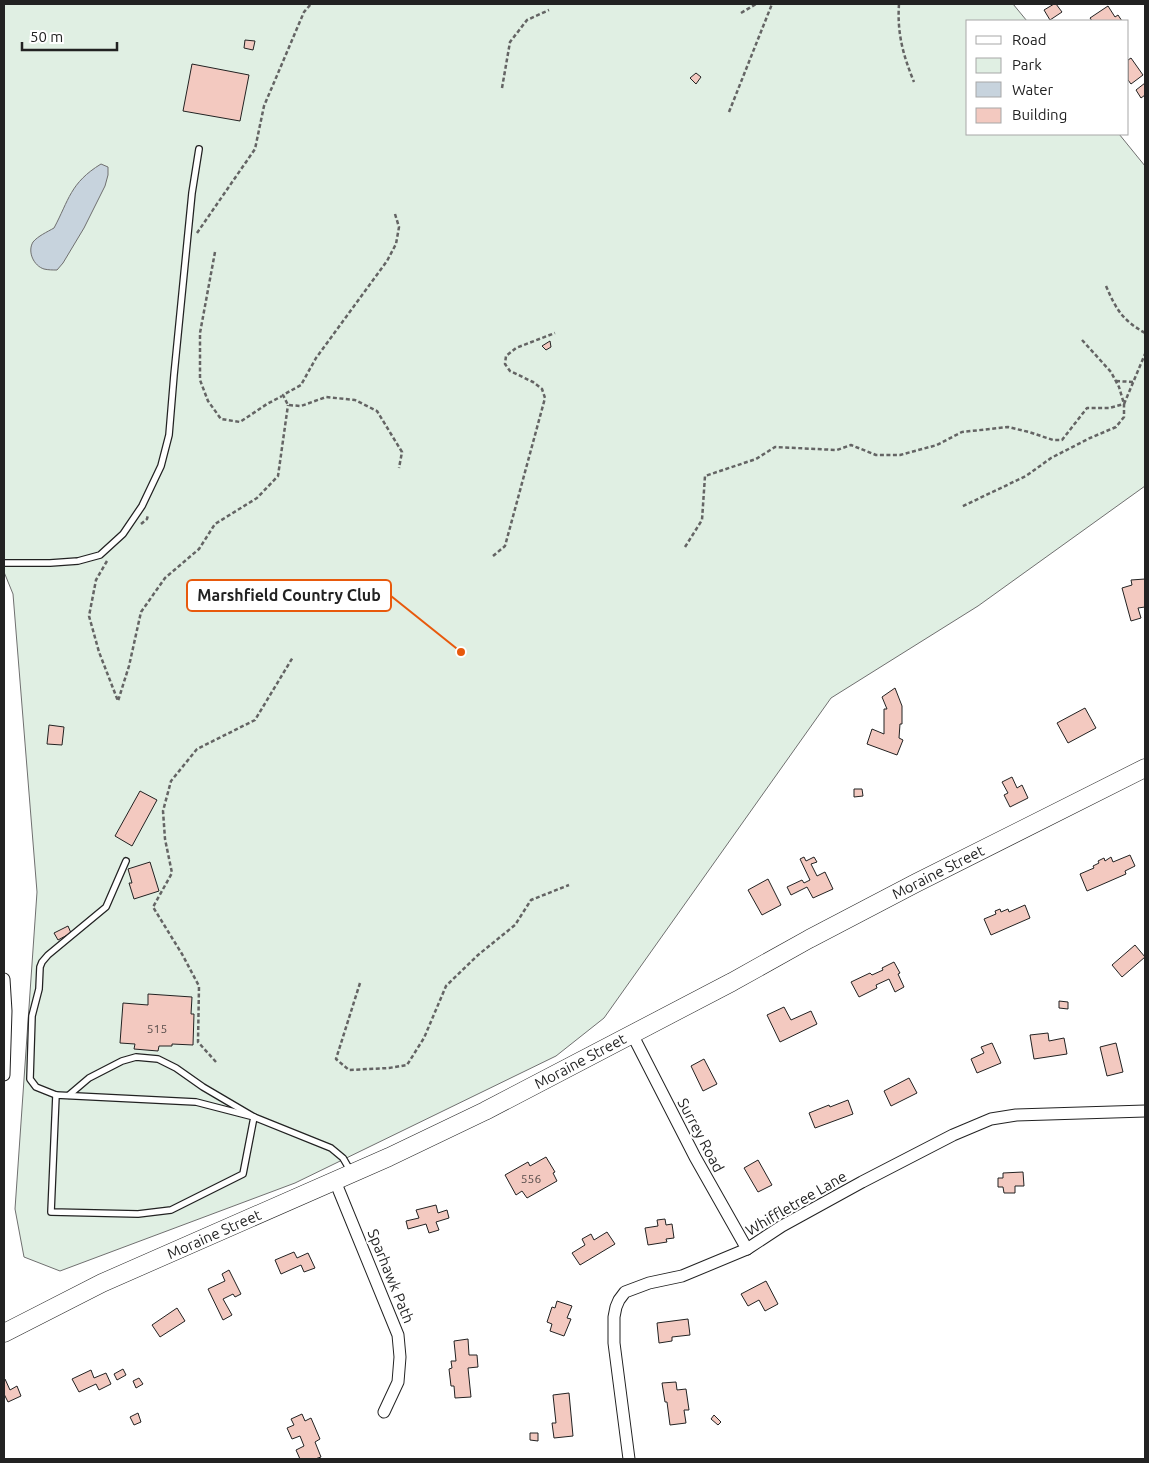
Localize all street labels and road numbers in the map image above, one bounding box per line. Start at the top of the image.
street label: Moraine Street [889,841,987,903]
street label: Moraine Street [531,1030,629,1092]
street label: Surrey Road [674,1095,728,1175]
street label: Whiffletree Lane [743,1167,849,1239]
street label: Moraine Street [164,1206,264,1262]
street label: Sparhawk Path [364,1226,418,1326]

